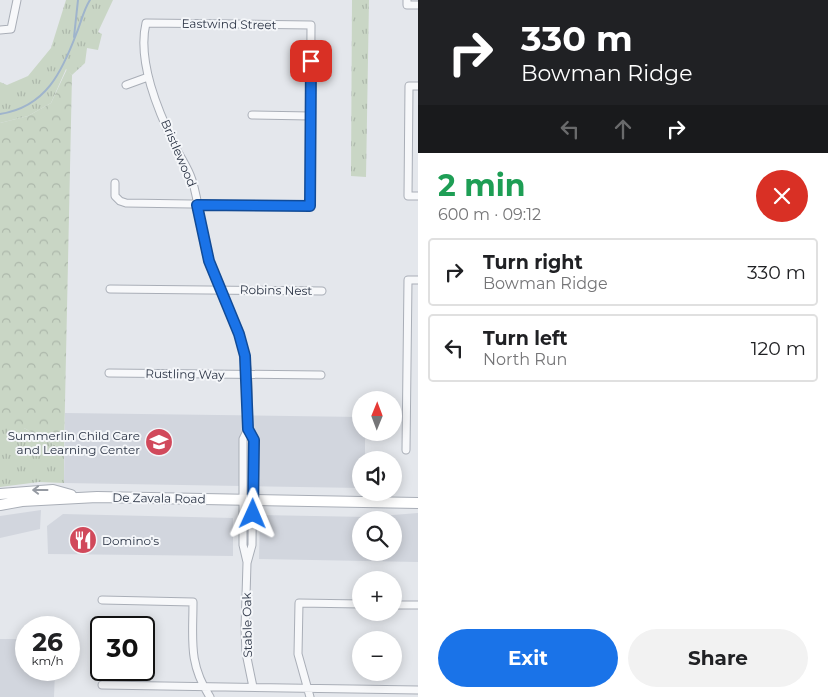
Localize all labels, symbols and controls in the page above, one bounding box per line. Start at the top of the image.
street label: Eastwind Street [181,16,277,32]
text: 330 m [521,17,633,60]
icon: right [438,20,503,85]
pin [290,40,332,82]
icon: arrive [297,47,325,75]
text: Bowman Ridge [521,60,692,87]
icon: left [556,115,584,143]
icon: ahead [609,115,637,143]
icon: right [662,115,690,143]
street label: Bristlewood [158,117,200,189]
text: 2 min [438,167,525,204]
button: close [756,170,808,222]
text: 600 m · 09:12 [438,205,541,224]
text: Turn right [483,251,583,274]
icon: right [440,258,468,286]
text: 330 m [747,261,806,284]
text: Bowman Ridge [483,274,608,293]
street label: Robins Nest [240,282,312,298]
text: Turn left [483,327,568,350]
icon: left [440,334,468,362]
text: 120 m [751,337,806,360]
text: North Run [483,350,567,369]
street label: Rustling Way [145,366,225,382]
north arrow [352,391,402,441]
map controls [352,391,402,681]
school or university icon: Summerlin Child Care and Learning Center [144,427,174,457]
place label: Summerlin Child Care and Learning Center [8,428,140,457]
button: sound [352,451,402,501]
one-way arrow [32,485,48,495]
position arrow [226,487,278,539]
street label: De Zavala Road [112,490,206,506]
button: search [352,511,402,561]
restaurant icon: Domino's [68,525,98,555]
place label: Domino's [102,533,159,548]
button: + [352,571,402,621]
street label: Stable Oak [239,591,255,658]
speed limit sign: 30 [90,616,155,681]
text: 26 [32,627,63,657]
button: Exit [438,629,618,687]
button: Share [628,629,808,687]
button: − [352,631,402,681]
text: km/h [31,653,64,668]

